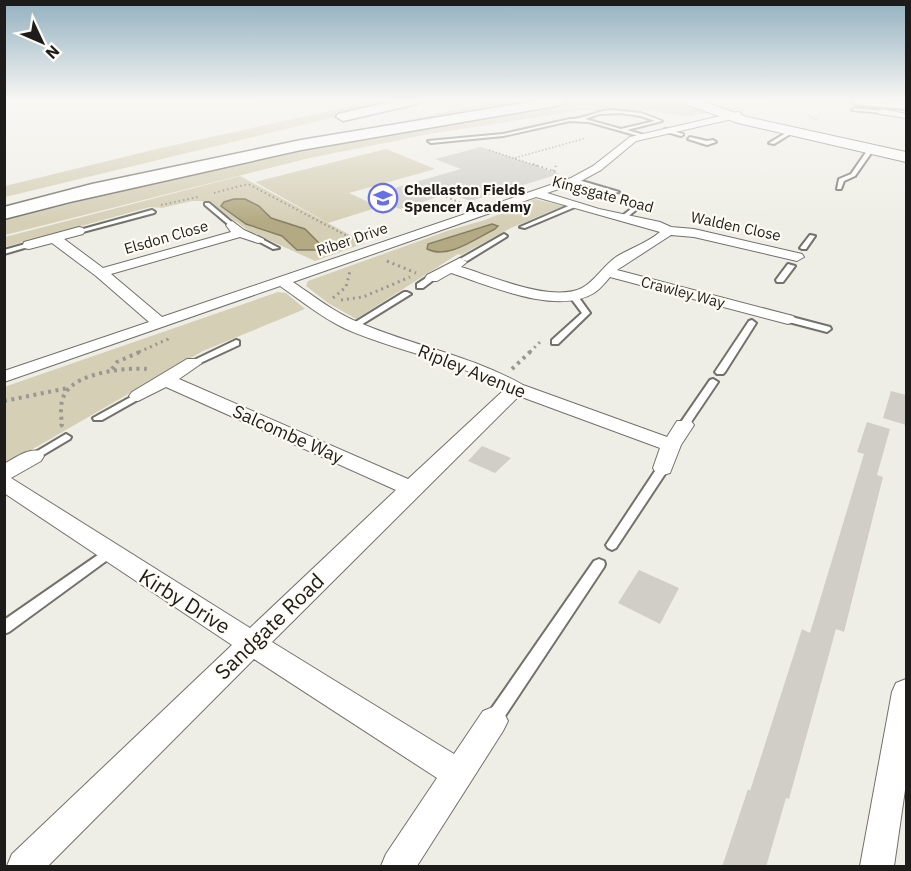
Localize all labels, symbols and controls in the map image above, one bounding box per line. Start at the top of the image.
north arrow [12,12,72,72]
text: N [42,41,64,64]
street label: Kingsgate Road [550,171,656,217]
place label: Chellaston Fields Spencer Academy [404,180,531,216]
school or university icon: Chellaston Fields Spencer Academy [367,182,399,214]
street label: Walden Close [689,207,783,245]
street label: Elsdon Close [122,216,210,258]
street label: Riber Drive [314,218,390,260]
street label: Crawley Way [639,272,728,312]
street label: Ripley Avenue [415,339,529,403]
street label: Salcombe Way [229,399,347,469]
street label: Kirby Drive [134,562,236,640]
street label: Sandgate Road [208,567,330,685]

